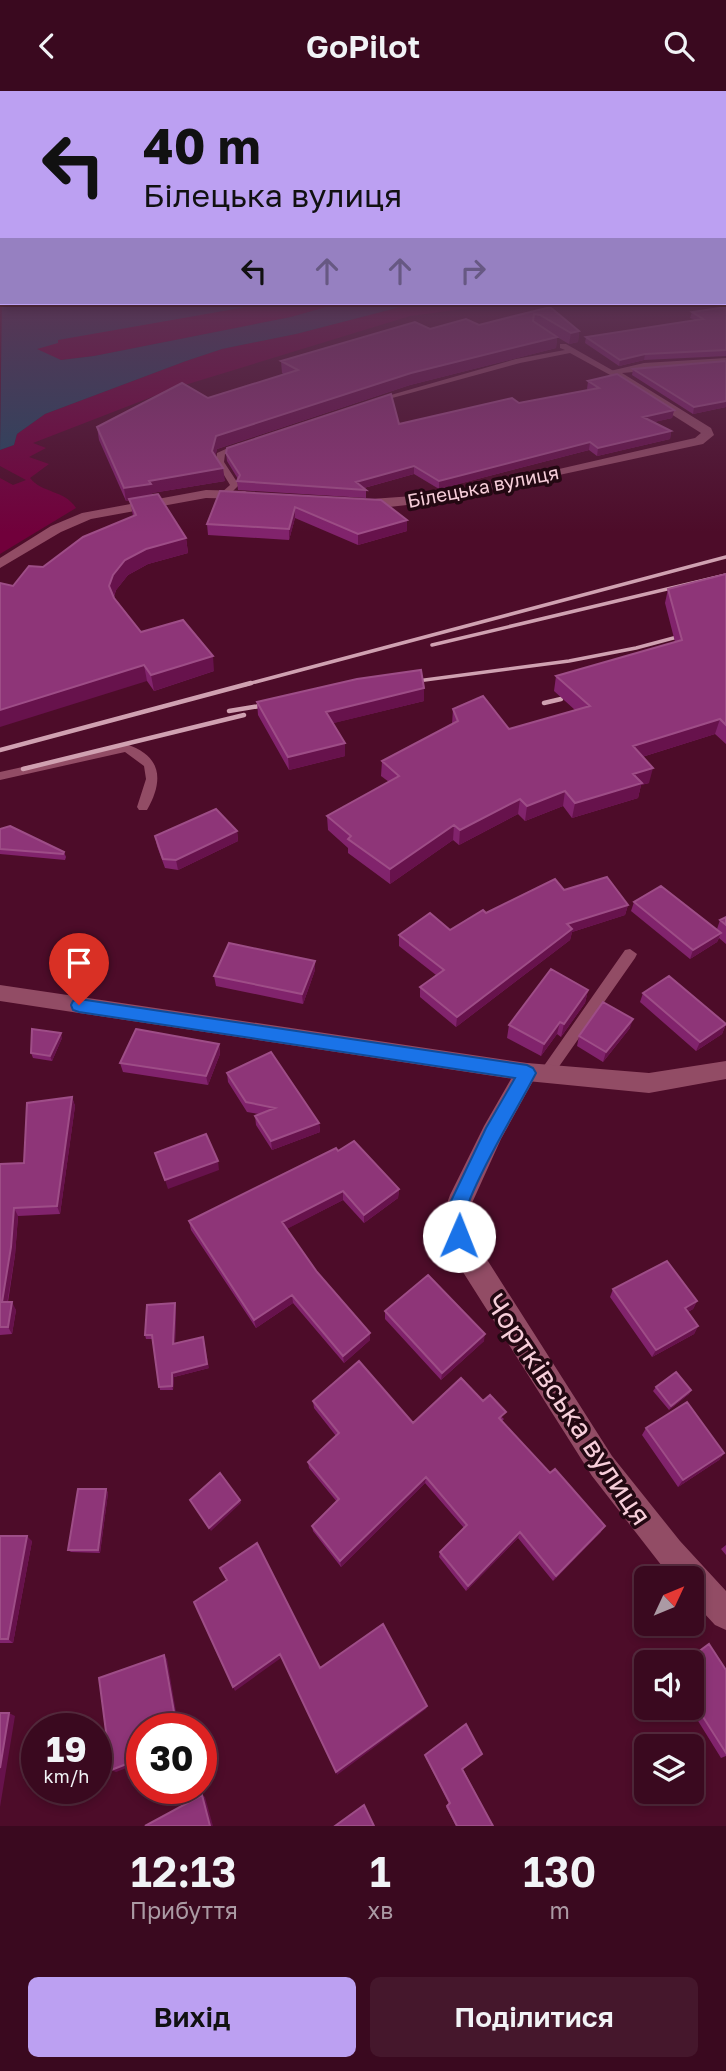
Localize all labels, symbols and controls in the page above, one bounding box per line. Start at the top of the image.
icon: back [28,27,66,65]
text: GoPilot [306,27,420,65]
icon: search [660,27,698,65]
text: 40 m [143,116,261,175]
icon: left [28,119,119,210]
text: Білецька вулиця [143,176,402,214]
icon: left [235,252,273,290]
icon: ahead [308,252,346,290]
icon: ahead [381,252,419,290]
icon: right [454,252,492,290]
street label: Білецька вулиця [405,460,561,512]
pin [49,933,109,1005]
icon: arrive [60,944,98,982]
position arrow [422,1199,496,1273]
street label: Чортківська вулиця [479,1287,659,1531]
north arrow [634,1566,704,1636]
map controls [634,1566,704,1804]
button: sound [634,1650,704,1720]
speed limit sign: 30 [126,1713,217,1804]
text: 19 [46,1728,87,1770]
button: layers [634,1734,704,1804]
text: km/h [44,1765,89,1787]
text: 12:13 [131,1846,237,1896]
text: 1 [370,1846,391,1896]
text: 130 [523,1846,596,1896]
text: Прибуття [130,1896,238,1924]
text: хв [368,1896,393,1924]
text: m [549,1896,570,1924]
button: Вихід [28,1977,356,2057]
button: Поділитися [370,1977,698,2057]

